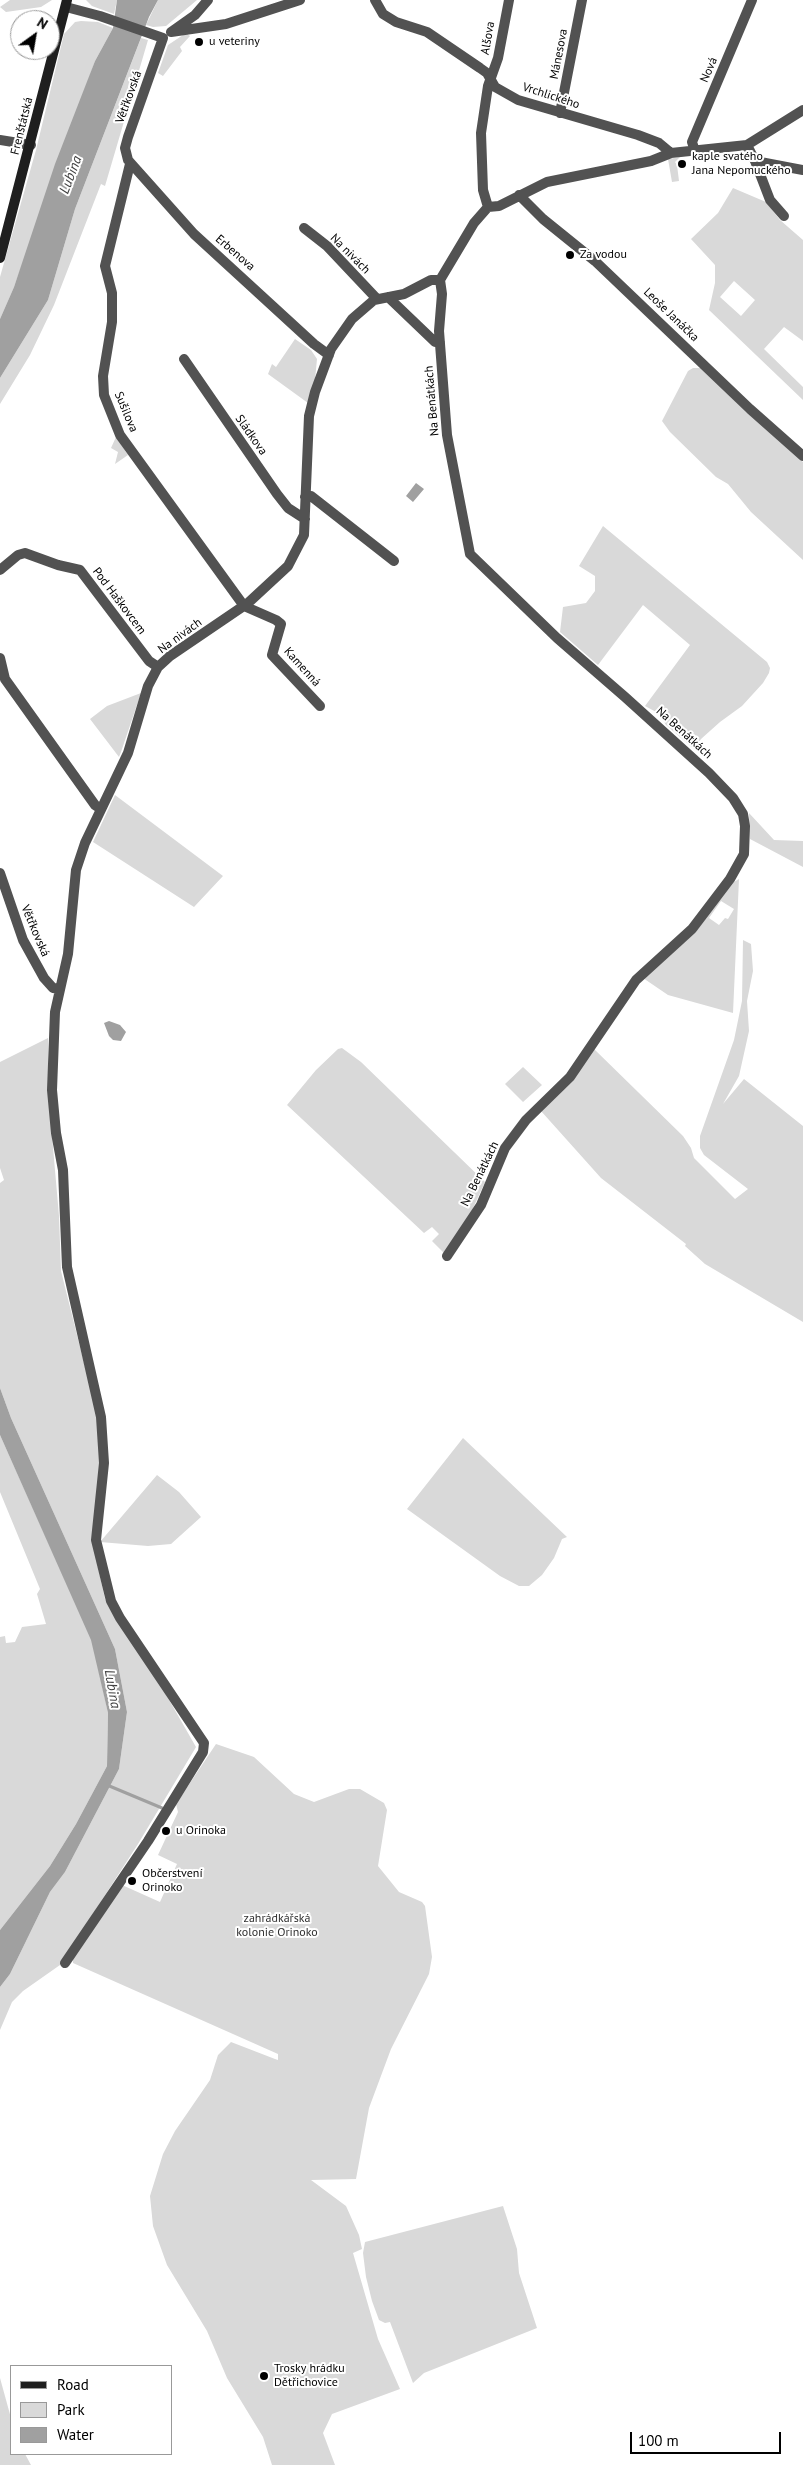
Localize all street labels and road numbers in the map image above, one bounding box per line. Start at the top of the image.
street label: Alšova [478,20,498,56]
street label: Mánesova [547,28,571,80]
street label: Nová [697,55,721,85]
street label: Větřkovská [113,69,145,125]
street label: Vrchlického [521,80,581,112]
street label: Frenštátská [8,96,36,156]
street label: Na nivách [327,231,373,277]
street label: Erbenova [212,232,258,274]
street label: Leoše Janáčka [640,285,702,345]
street label: Na Benátkách [422,365,442,437]
street label: Sušilova [111,390,141,434]
street label: Sládkova [232,412,270,458]
street label: Pod Haškovcem [89,565,149,637]
street label: Na nivách [155,615,205,657]
street label: Kamenná [281,644,323,690]
street label: Na Benátkách [653,704,715,762]
street label: Větřkovská [18,903,52,959]
street label: Na Benátkách [458,1139,502,1209]

